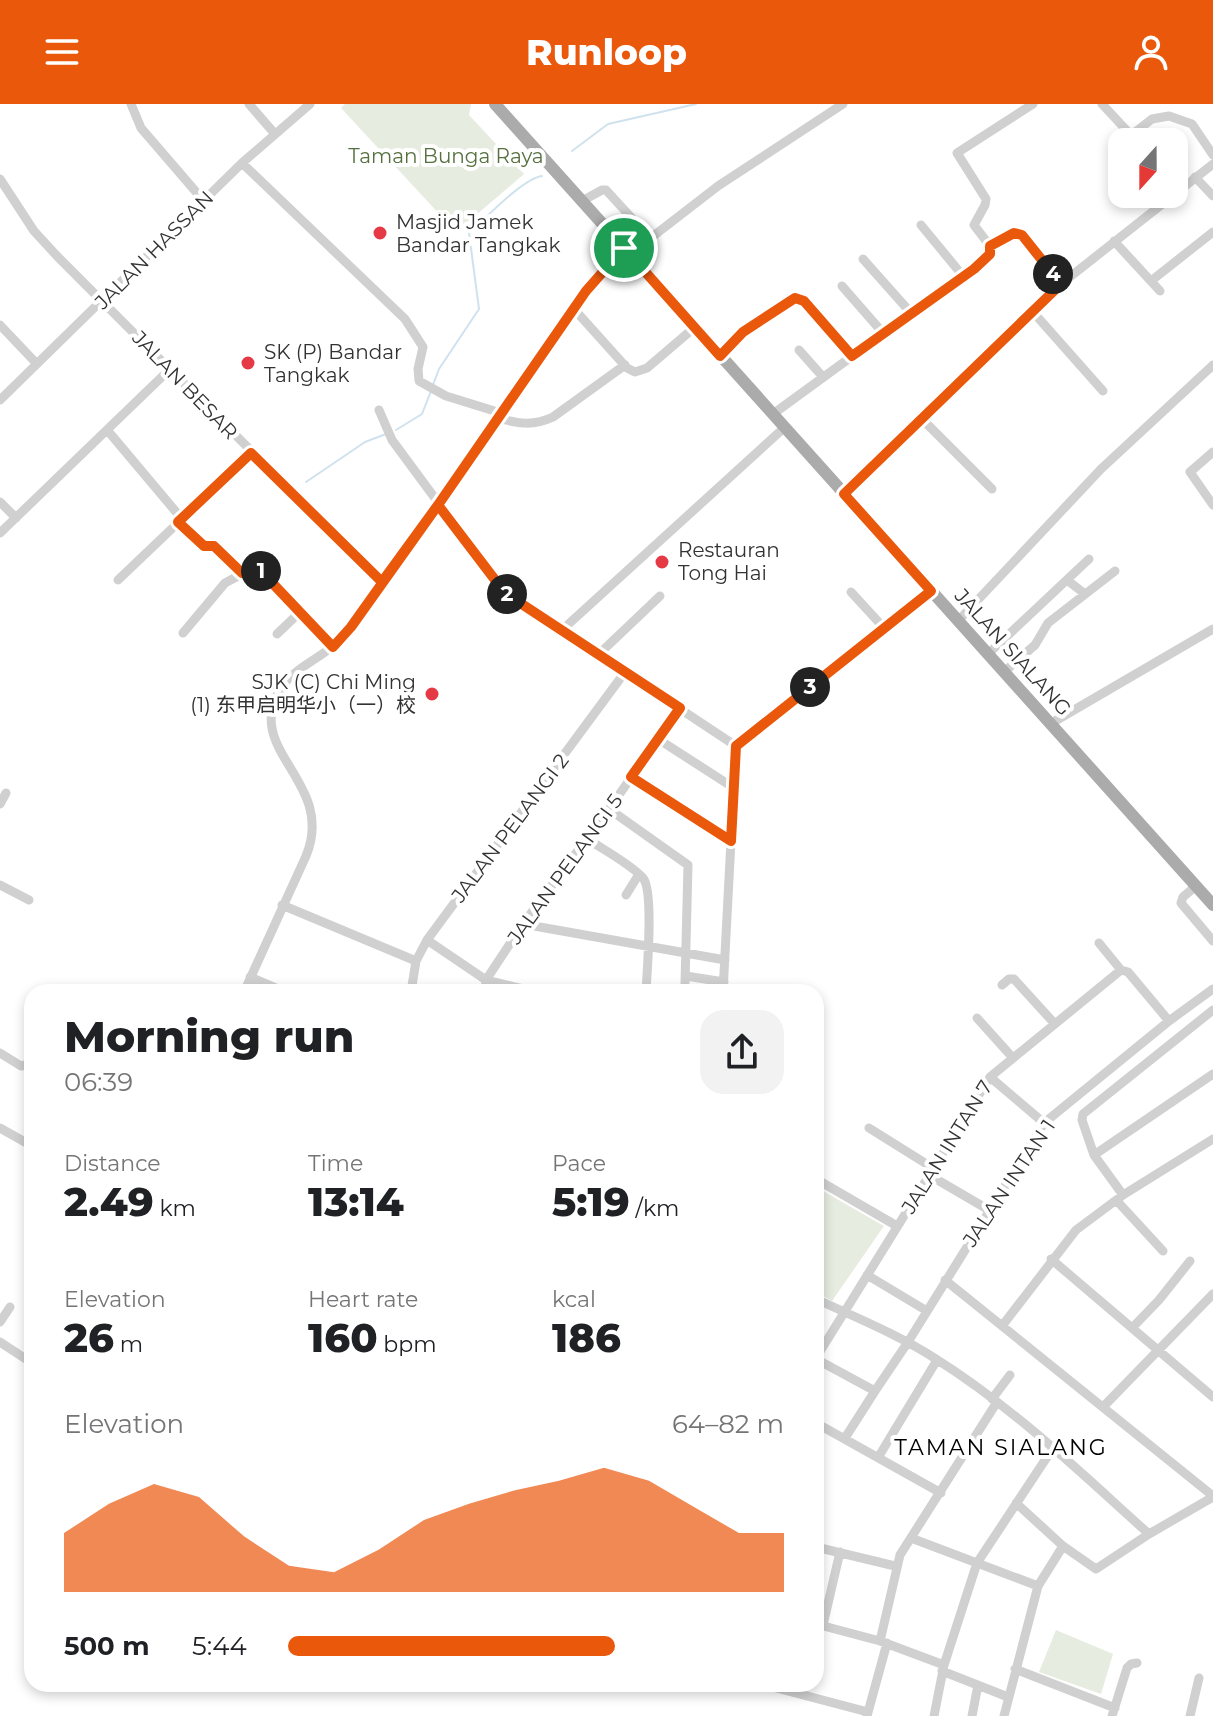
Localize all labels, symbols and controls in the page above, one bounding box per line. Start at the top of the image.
icon: menu [40,30,84,74]
text: Runloop [526,30,687,74]
icon: person [1129,30,1173,74]
north arrow [1108,128,1188,208]
map controls [1108,128,1188,208]
park label: Taman Bunga Raya [348,144,544,168]
street label: JALAN HASSAN [89,186,218,315]
place label: Masjid Jamek Bandar Tangkak [396,210,561,257]
pin [590,214,658,282]
marker: Masjid Jamek Bandar Tangkak [371,224,389,242]
icon: arrive [602,226,646,270]
pin: 4 [1033,254,1073,294]
text: 4 [1045,260,1061,287]
street label: JALAN BESAR [127,325,243,444]
place label: SK (P) Bandar Tangkak [264,340,402,387]
marker: SK (P) Bandar Tangkak [239,354,257,372]
place label: Restauran Tong Hai [678,538,780,585]
pin: 1 [241,551,281,591]
marker: Restauran Tong Hai [653,553,671,571]
text: 1 [257,557,265,584]
pin: 2 [487,574,527,614]
text: 2 [501,580,513,607]
street label: JALAN SIALANG [949,583,1076,720]
pin: 3 [790,667,830,707]
place label: SJK (C) Chi Ming (1) 东甲启明华小（一）校 [190,670,416,717]
text: 3 [803,673,817,700]
marker: SJK (C) Chi Ming (1) 东甲启明华小（一）校 [423,685,441,703]
street label: JALAN PELANGI 2 [446,749,574,908]
street label: JALAN PELANGI 5 [502,789,628,950]
text: Morning run [64,1009,354,1063]
button: share [700,1010,784,1094]
text: 06:39 [64,1066,133,1098]
street label: JALAN INTAN 7 [896,1076,998,1219]
street label: JALAN INTAN 1 [957,1115,1060,1252]
text: Distance [64,1150,161,1177]
text: Time [308,1150,363,1177]
text: Pace [552,1150,606,1177]
text: 2.49 [64,1177,154,1226]
text: 13:14 [308,1177,404,1226]
text: 5:19 [552,1177,630,1226]
text: km [154,1195,196,1222]
text: /km [630,1195,679,1222]
text: Elevation [64,1286,166,1313]
text: Heart rate [308,1286,418,1313]
text: kcal [552,1286,596,1313]
text: 26 [64,1313,114,1362]
text: 160 [308,1313,378,1362]
text: 186 [552,1313,621,1362]
text: m [114,1331,143,1358]
text: bpm [378,1331,437,1358]
text: Elevation [64,1408,184,1440]
text: 64–82 m [672,1408,784,1440]
district label: TAMAN SIALANG [894,1434,1108,1461]
text: 500 m [64,1630,149,1662]
text: 5:44 [192,1630,247,1662]

